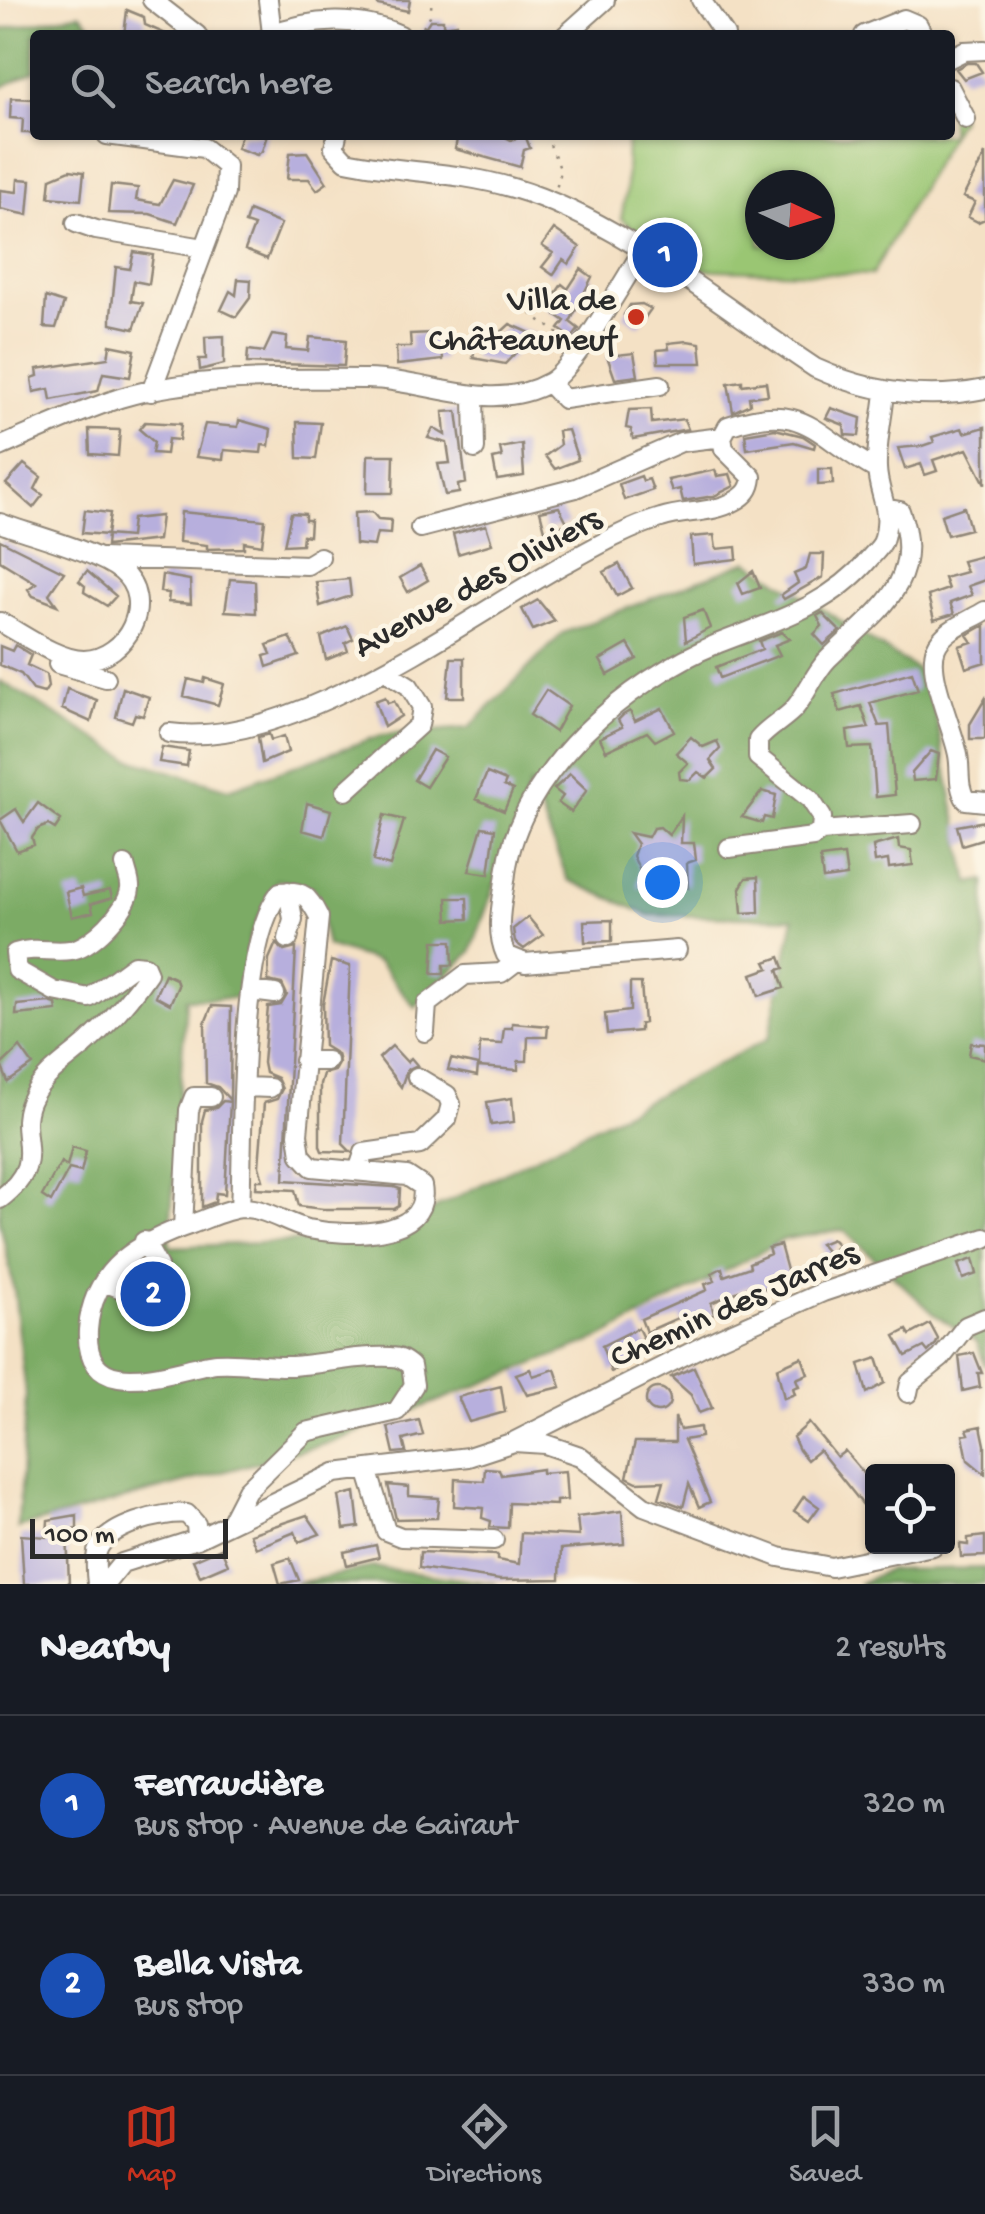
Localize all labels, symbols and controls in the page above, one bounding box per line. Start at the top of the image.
search box [30,30,955,140]
icon: search [65,58,120,113]
text: Search here [145,63,332,107]
north arrow [745,170,835,260]
pin: 1 [632,218,698,292]
place label: Villa de Châteauneuf [429,282,618,363]
marker: Villa de Châteauneuf [625,306,647,328]
street label: Avenue des Oliviers [348,499,610,670]
your location [637,857,688,908]
street label: Chemin des Jarres [605,1234,866,1380]
pin: 2 [120,1256,186,1332]
map controls [865,1464,955,1554]
button: locate [865,1464,955,1554]
scale bar [30,1514,228,1558]
text: 100 m [45,1520,115,1553]
text: Nearby [40,1625,170,1674]
text: 2 results [835,1630,945,1668]
text: Ferraudière [135,1764,323,1808]
text: 1 [66,1786,79,1824]
text: 320 m [864,1786,945,1824]
text: Bus stop · Avenue de Gairaut [135,1808,517,1846]
text: Bella Vista [135,1944,301,1988]
text: 2 [65,1966,80,2004]
text: 330 m [863,1966,945,2004]
text: Bus stop [135,1988,243,2026]
tab: Map [124,2099,179,2192]
tab: Directions [427,2099,541,2192]
tab: Saved [789,2099,861,2192]

